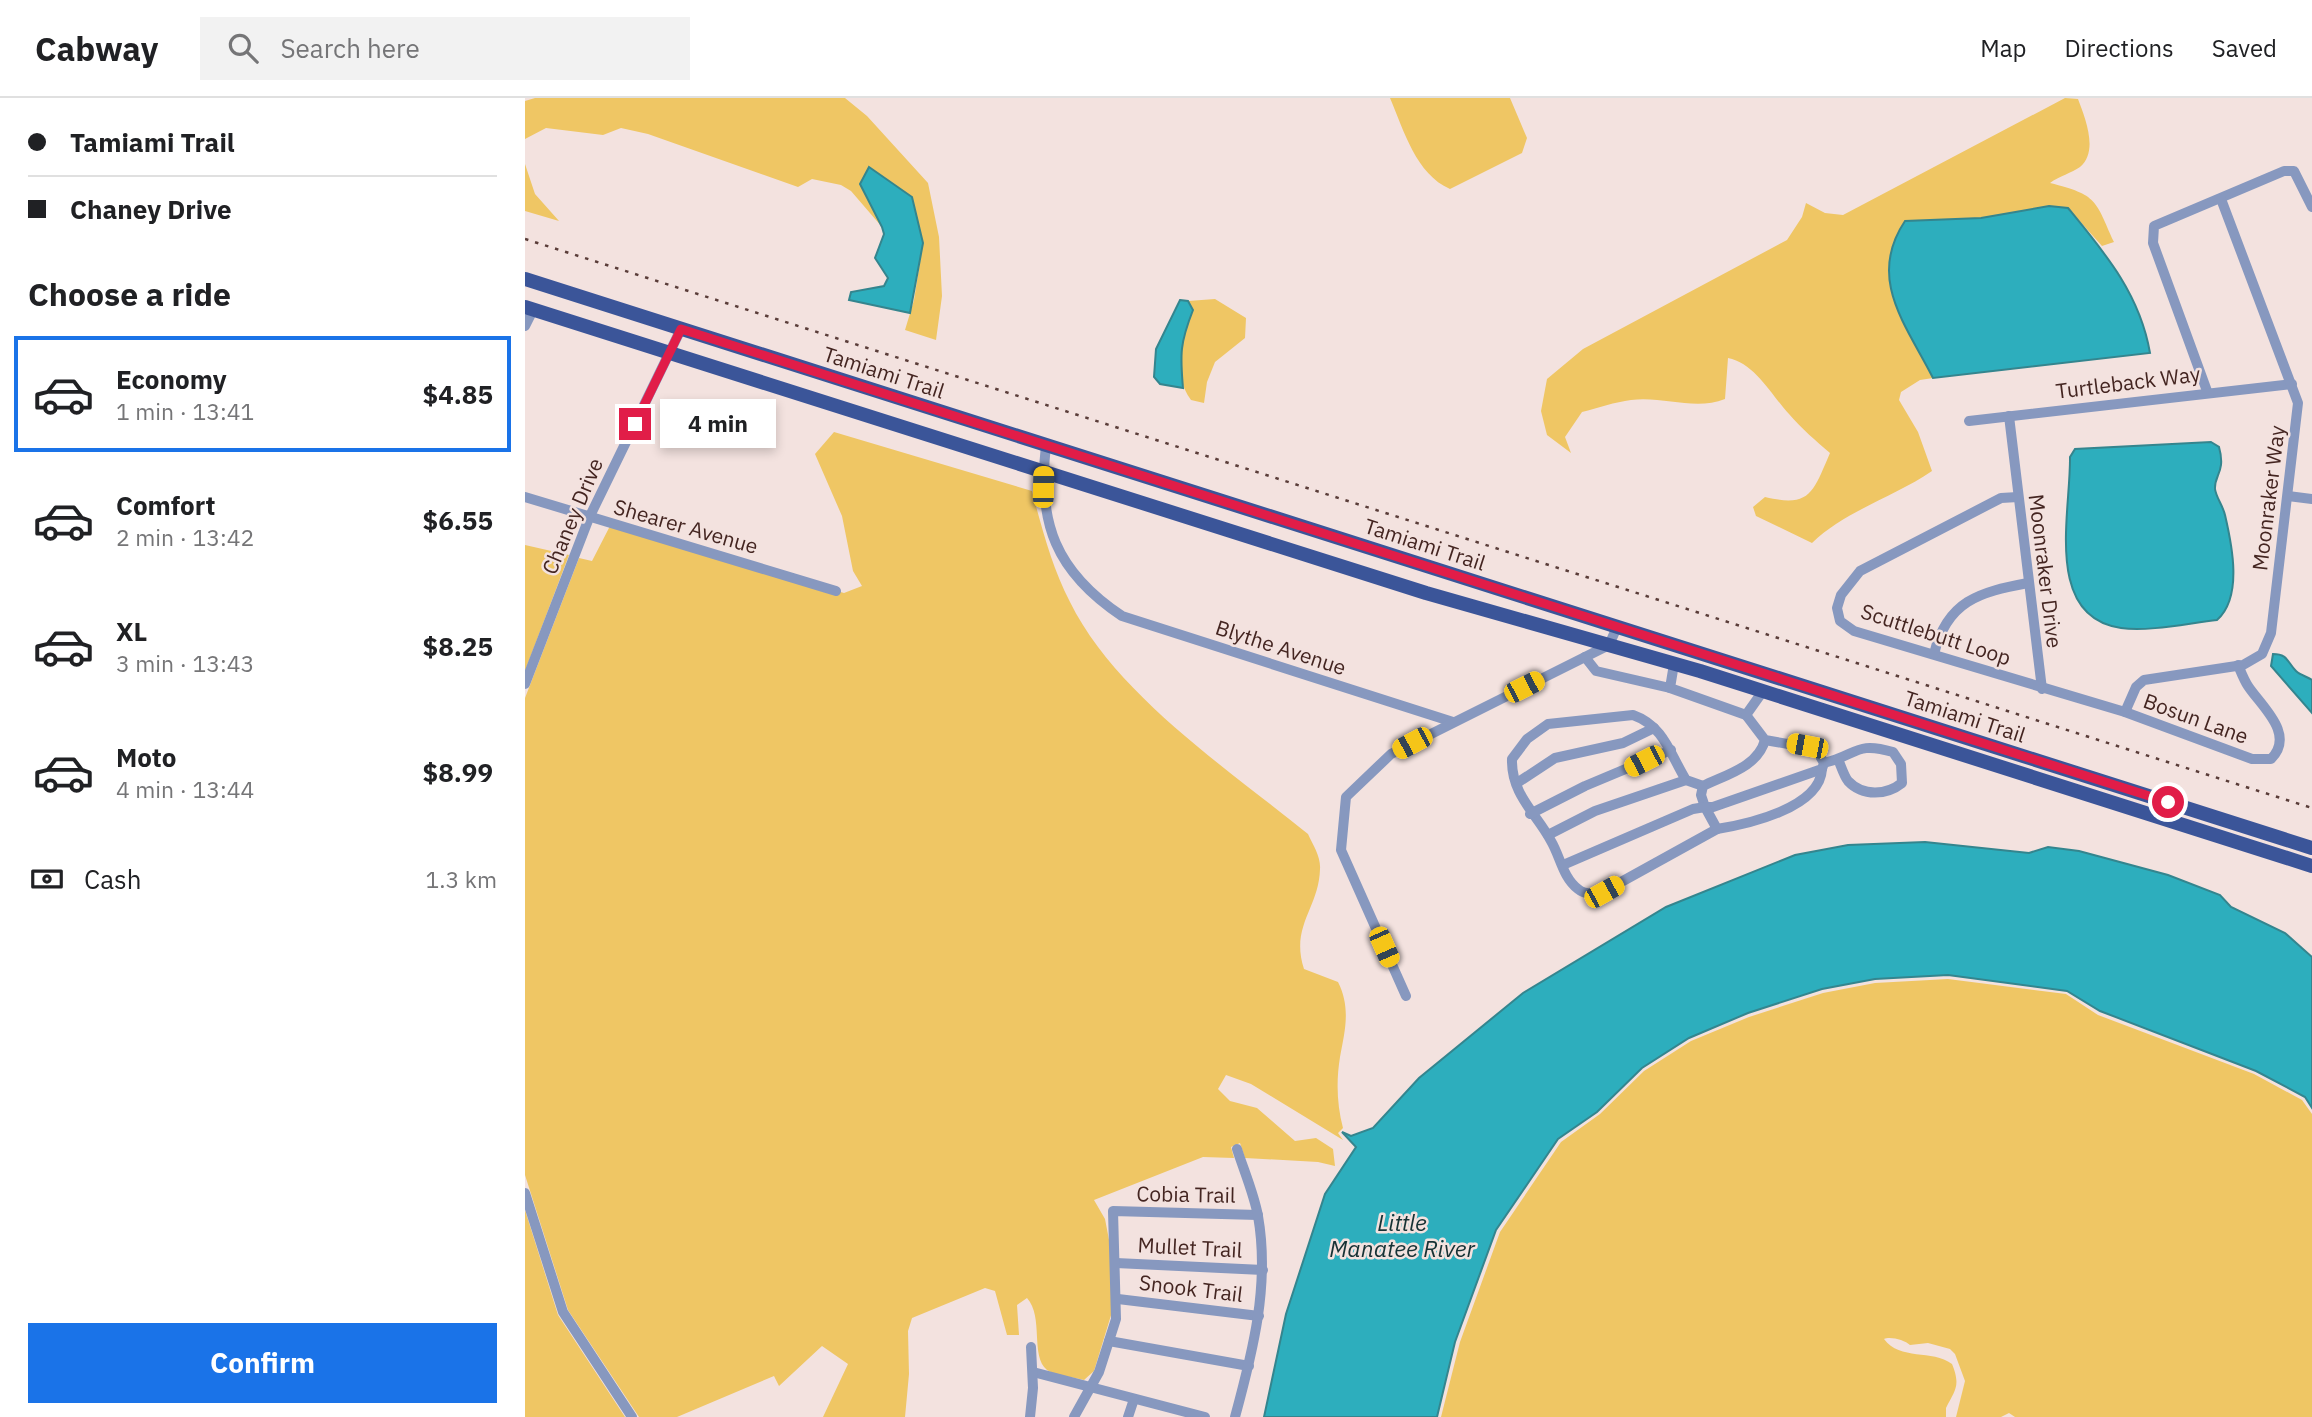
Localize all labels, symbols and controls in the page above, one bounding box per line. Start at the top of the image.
search box [200,17,690,80]
text: Cabway [35,27,158,70]
icon: search [224,29,262,67]
text: Search here [280,31,420,65]
text: Map [1980,32,2026,64]
text: Directions [2064,32,2174,64]
text: Saved [2212,32,2277,64]
text: Tamiami Trail [70,125,235,159]
text: Chaney Drive [70,192,232,226]
text: Choose a ride [28,273,231,315]
street label: Tamiami Trail [820,339,948,405]
street label: Turtleback Way [2054,359,2202,405]
text: Economy [116,362,227,396]
icon: car [32,363,95,426]
text: $4.85 [423,377,493,411]
text: 1 min · 13:41 [116,396,254,426]
callout: 4 min [659,400,775,448]
route end [619,408,651,440]
text: 4 min [688,408,748,438]
street label: Moonraker Way [2245,423,2291,572]
street label: Chaney Drive [535,454,609,578]
car [1033,466,1054,508]
text: Comfort [116,488,215,522]
icon: car [32,489,95,552]
street label: Shearer Avenue [611,492,761,560]
street label: Moonraker Drive [2023,492,2069,650]
text: $6.55 [423,503,493,537]
street label: Tamiami Trail [1361,511,1489,577]
text: 2 min · 13:42 [116,522,254,552]
street label: Scuttlebutt Loop [1857,597,2015,671]
street label: Blythe Avenue [1212,613,1350,681]
text: XL [116,614,147,648]
icon: car [32,615,95,678]
text: $8.25 [423,629,493,663]
text: 3 min · 13:43 [116,648,254,678]
car [1501,668,1548,706]
street label: Tamiami Trail [1901,683,2029,749]
street label: Bosun Lane [2140,686,2252,750]
car [1389,724,1436,762]
car [1785,732,1830,760]
text: Moto [116,740,176,774]
icon: car [32,741,95,804]
car [1621,742,1668,780]
text: $8.99 [423,755,493,789]
text: 4 min · 13:44 [116,774,254,804]
route start [2152,786,2184,818]
icon: cash [28,860,66,898]
text: Cash [84,862,141,896]
text: 1.3 km [426,864,497,894]
car [1581,873,1628,911]
car [1366,924,1403,970]
street label: Cobia Trail [1136,1179,1236,1209]
water label: Little Manatee River [1329,1207,1475,1263]
street label: Mullet Trail [1137,1230,1243,1264]
street label: Snook Trail [1137,1268,1245,1308]
button: Confirm [28,1323,497,1403]

